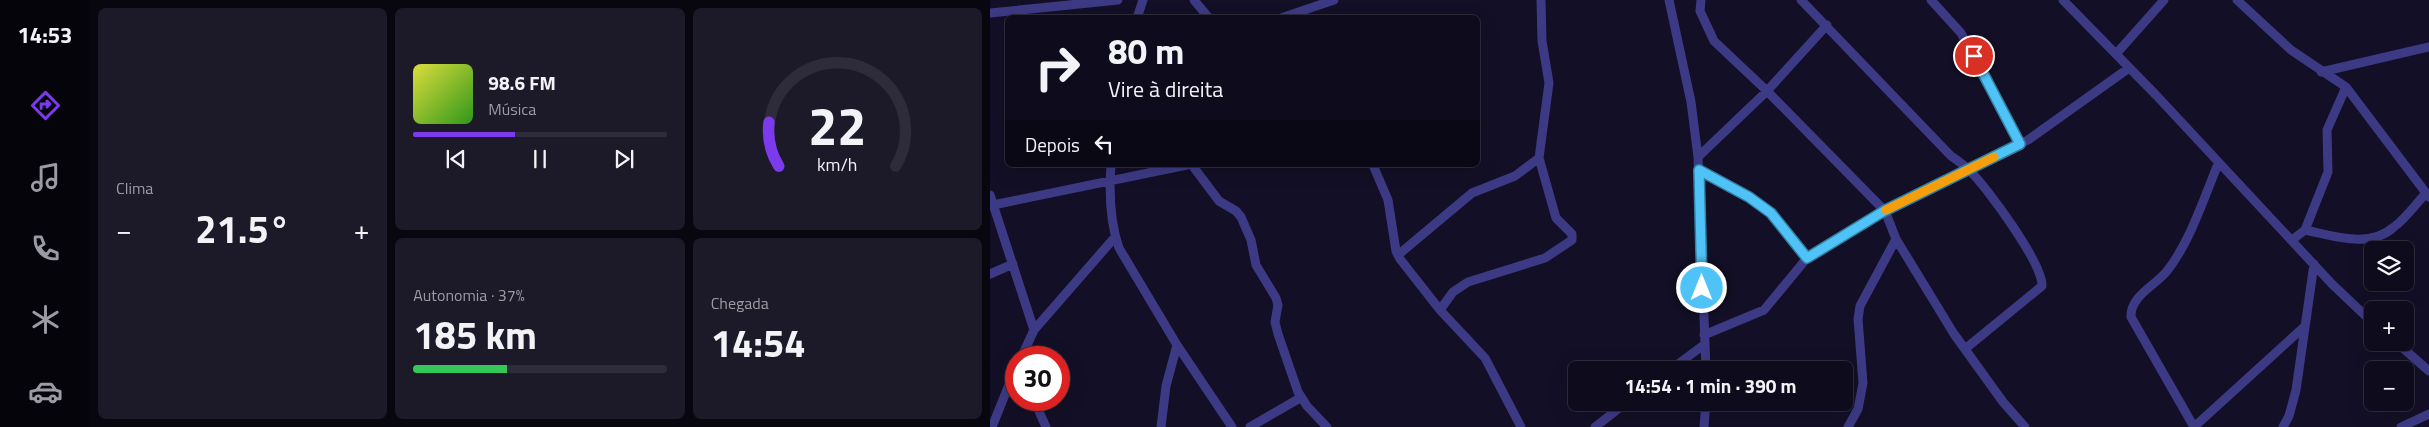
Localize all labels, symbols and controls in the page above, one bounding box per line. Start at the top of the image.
text: 14:53 [18,18,72,52]
text: 80 m [1108,24,1184,78]
icon: right [1025,35,1090,100]
pin [1953,35,1995,77]
icon: arrive [1960,42,1988,70]
text: 98.6 FM [488,68,556,97]
text: Vire à direita [1108,72,1223,106]
text: 22 [808,86,866,165]
icon: directions [28,88,63,123]
text: Música [488,97,536,121]
text: Depois [1025,130,1080,159]
icon: left [1090,130,1118,158]
icon: previous [442,145,470,173]
icon: pause [526,145,554,173]
icon: next [610,145,638,173]
text: km/h [817,151,858,178]
icon: music [28,160,63,195]
text: Clima [116,176,153,200]
text: 21.5° [195,200,290,258]
text: − [116,208,132,251]
text: + [354,208,369,251]
icon: phone [28,231,63,266]
map controls [2364,241,2414,411]
button: layers [2364,241,2414,291]
position arrow [1675,261,1727,313]
text: Autonomia · 37% [413,283,525,307]
text: Chegada [711,291,769,315]
button: + [2364,301,2414,351]
icon: climate [28,302,63,337]
text: 185 km [413,306,537,364]
text: 14:54 [711,314,806,372]
speed limit sign: 30 [1005,346,1070,411]
button: − [2364,361,2414,411]
text: 14:54 · 1 min · 390 m [1624,371,1797,400]
icon: car [28,374,63,409]

